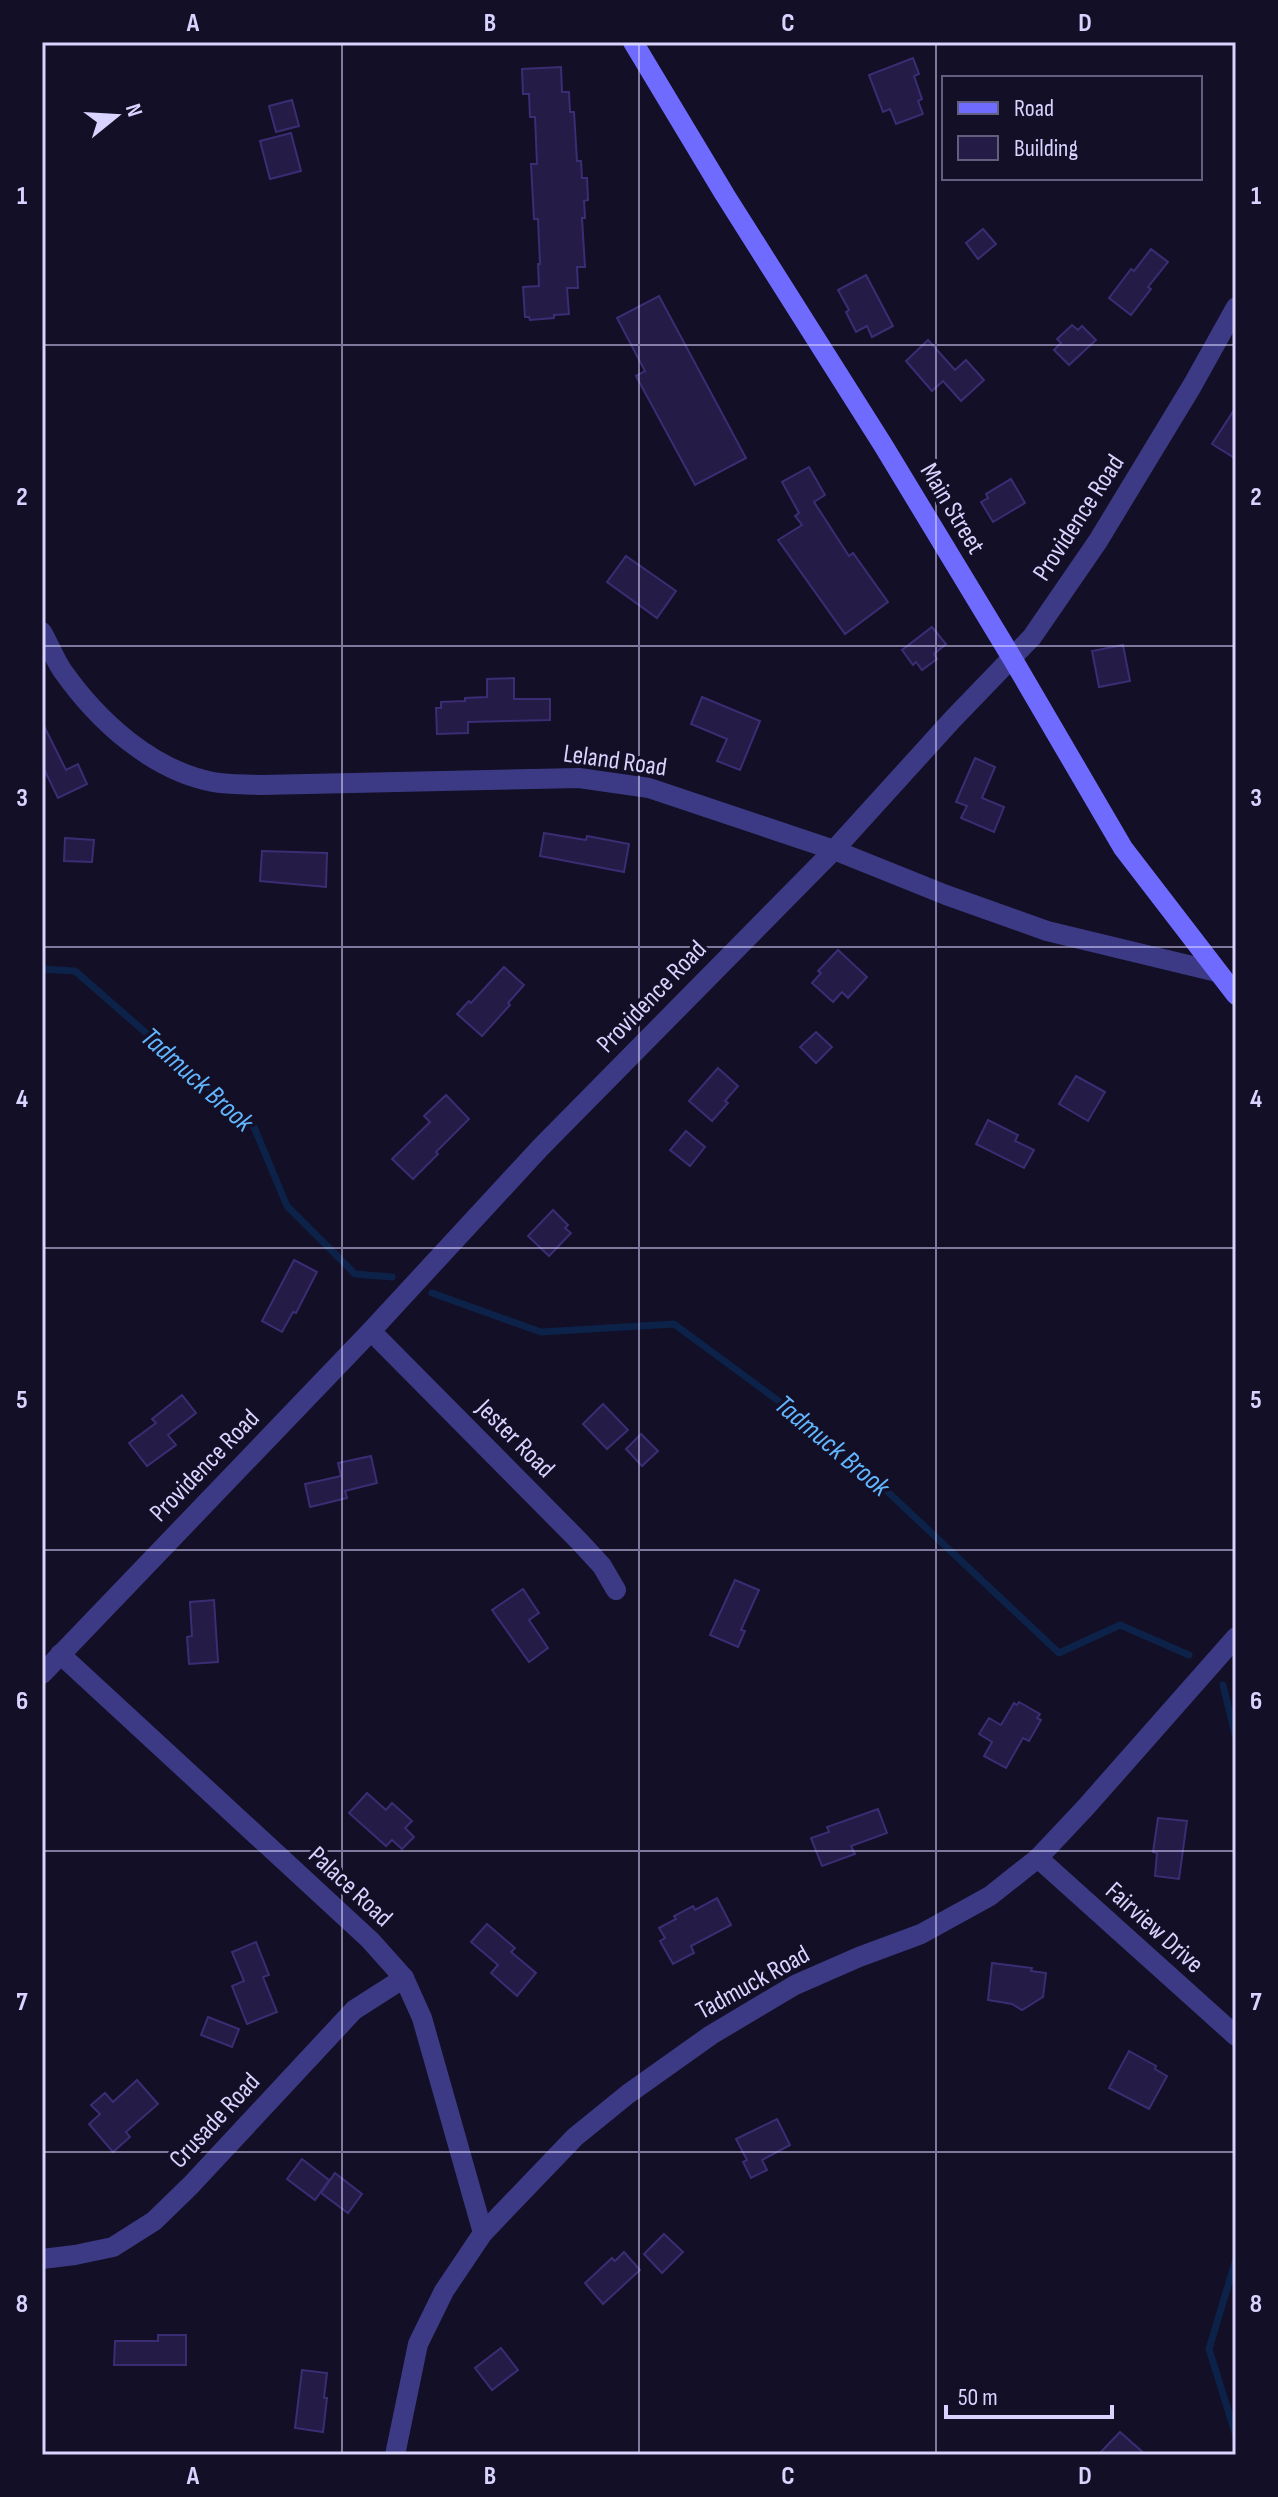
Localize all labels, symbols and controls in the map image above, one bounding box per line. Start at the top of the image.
text: A [186,8,200,39]
text: B [484,8,496,39]
text: C [781,8,795,39]
text: D [1078,8,1092,39]
north arrow [76,76,156,156]
legend [942,76,1202,180]
text: Road [1014,94,1054,123]
text: N [119,101,148,120]
text: Building [1014,134,1078,163]
text: 1 [17,181,27,212]
text: 1 [1251,181,1261,212]
street label: Providence Road [1027,449,1131,587]
street label: Main Street [913,458,991,560]
text: 2 [16,482,28,513]
text: 2 [1250,482,1262,513]
street label: Leland Road [561,738,669,784]
text: 3 [16,783,28,814]
text: 3 [1250,783,1262,814]
street label: Providence Road [591,934,713,1060]
water label: Tadmuck Brook [134,1021,261,1140]
text: 4 [16,1084,28,1115]
text: 4 [1250,1084,1262,1115]
text: 5 [16,1385,28,1416]
text: 5 [1250,1385,1262,1416]
water label: Tadmuck Brook [768,1388,897,1505]
street label: Jester Road [469,1393,561,1485]
street label: Providence Road [144,1403,266,1529]
text: 6 [16,1686,28,1717]
text: 6 [1250,1686,1262,1717]
street label: Palace Road [302,1840,398,1934]
street label: Fairview Drive [1099,1876,1209,1980]
street label: Tadmuck Road [691,1939,815,2027]
text: 7 [16,1987,28,2018]
text: 7 [1250,1987,1262,2018]
street label: Crusade Road [163,2067,267,2175]
text: 8 [16,2289,28,2320]
text: 8 [1250,2289,1262,2320]
scale bar [946,2369,1112,2419]
text: 50 m [958,2383,998,2412]
text: A [186,2461,200,2492]
text: B [484,2461,496,2492]
text: C [781,2461,795,2492]
text: D [1078,2461,1092,2492]

